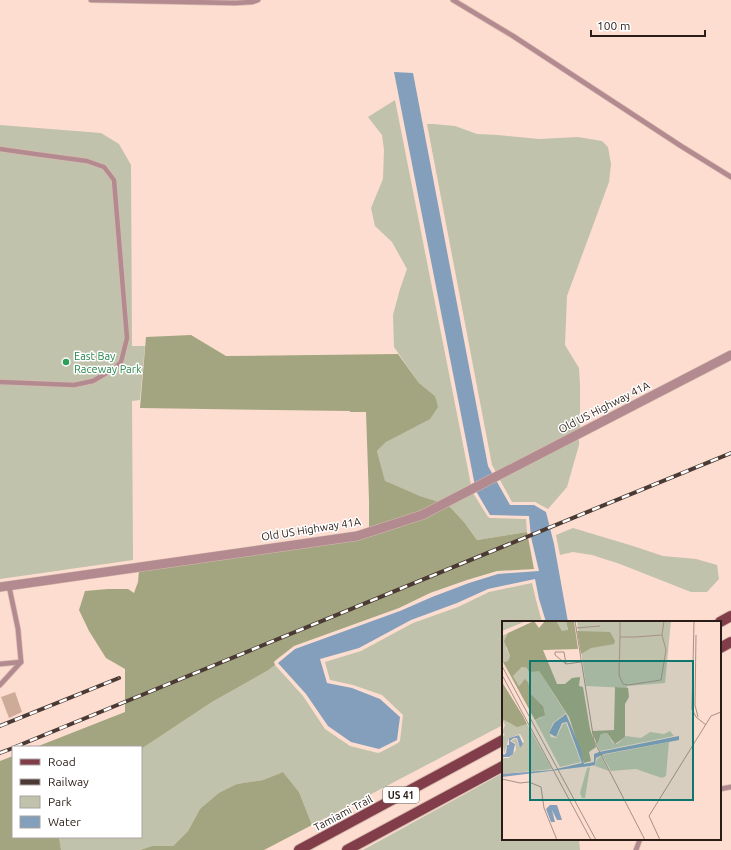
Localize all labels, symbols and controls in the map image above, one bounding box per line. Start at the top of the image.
scale bar [591,12,705,38]
text: 100 m [597,19,630,32]
place label: East Bay Raceway Park [74,350,142,375]
marker: East Bay Raceway Park [61,357,71,367]
street label: Old US Highway 41A [556,378,652,435]
street label: Old US Highway 41A [260,515,362,543]
inset map [502,621,721,840]
legend [12,746,142,838]
text: Road [48,755,76,768]
text: Railway [48,775,89,788]
road number: US 41 [383,787,419,803]
street label: Tamiami Trail [312,792,375,834]
text: Park [48,795,72,808]
text: Water [48,815,81,828]

